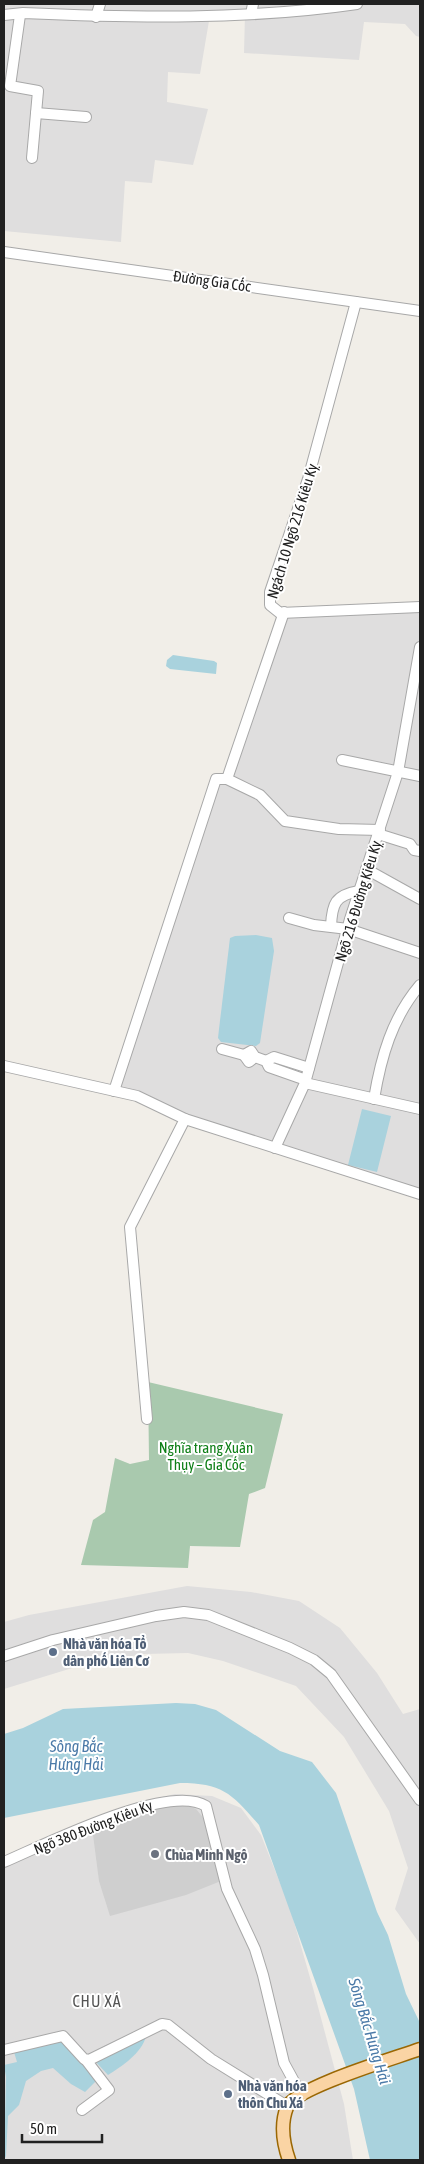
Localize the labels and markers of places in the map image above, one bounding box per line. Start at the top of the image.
place label: Nhà văn hóa Tổ dân phố Liên Cơ [63,1635,150,1669]
marker: Nhà văn hóa Tổ dân phố Liên Cơ [47,1646,59,1658]
place label: Chùa Minh Ngộ [165,1846,247,1863]
marker: Chùa Minh Ngộ [149,1848,161,1860]
place label: Nhà văn hóa thôn Chu Xá [237,2077,307,2111]
marker: Nhà văn hóa thôn Chu Xá [222,2088,234,2100]

